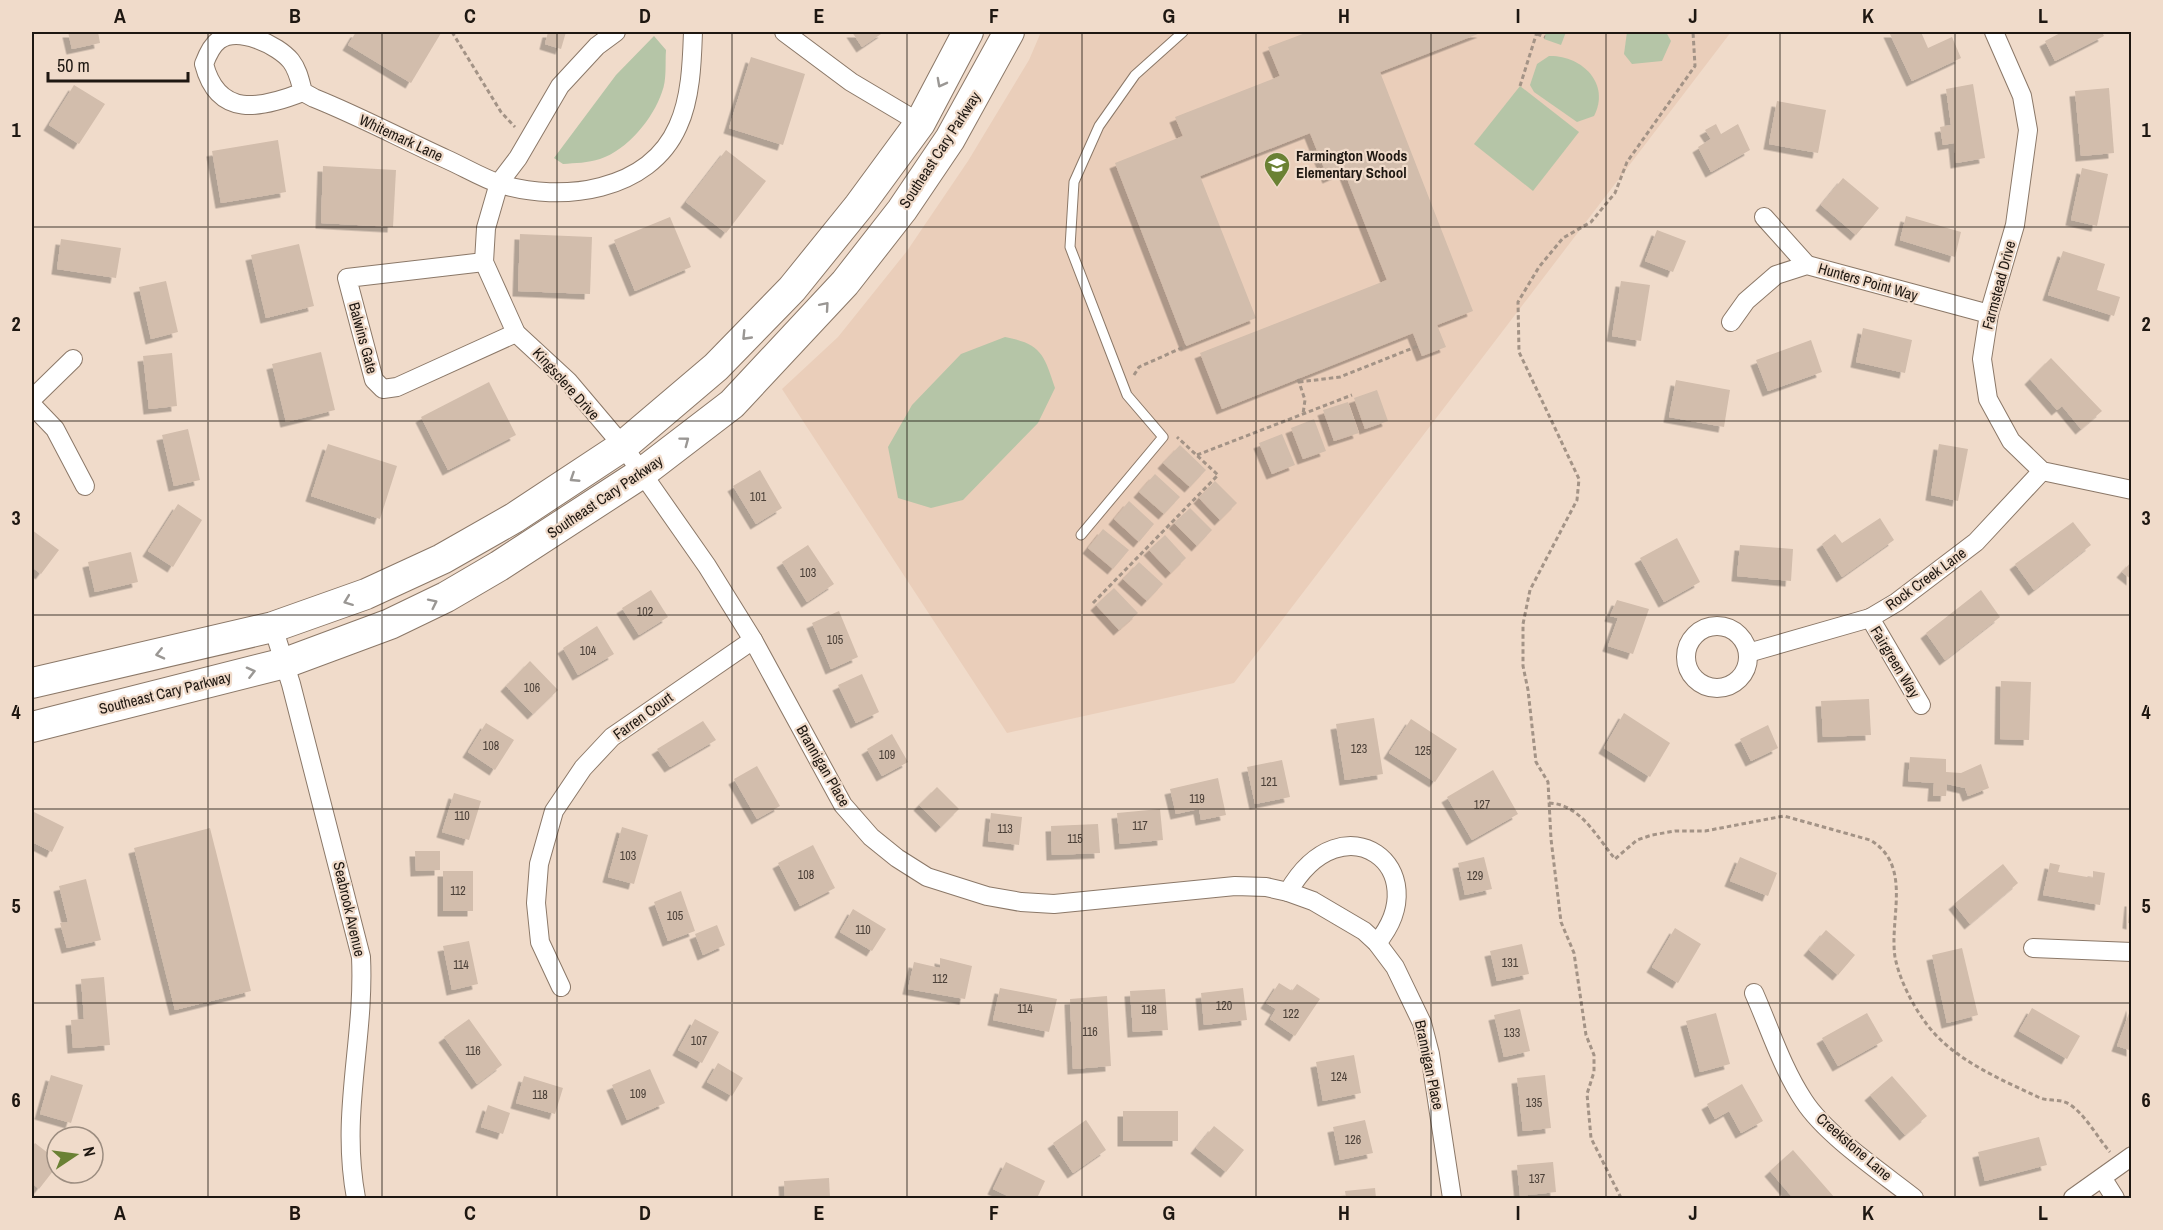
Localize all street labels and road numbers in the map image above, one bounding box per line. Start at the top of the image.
street label: Southeast Cary Parkway [894,87,986,212]
street label: Whitemark Lane [356,109,447,166]
street label: Farmstead Drive [1977,238,2020,332]
street label: Hunters Point Way [1816,257,1921,306]
street label: Balwins Gate [344,300,383,376]
street label: Kingsclere Drive [528,343,605,425]
street label: Southeast Cary Parkway [543,450,667,543]
street label: Rock Creek Lane [1881,542,1970,615]
street label: Fairgreen Way [1866,622,1926,702]
street label: Southeast Cary Parkway [97,666,234,719]
street label: Farren Court [609,686,677,744]
street label: Brannigan Place [792,721,855,811]
street label: Seabrook Avenue [328,859,371,959]
street label: Brannigan Place [1410,1018,1449,1112]
street label: Creekstone Lane [1812,1108,1897,1185]

